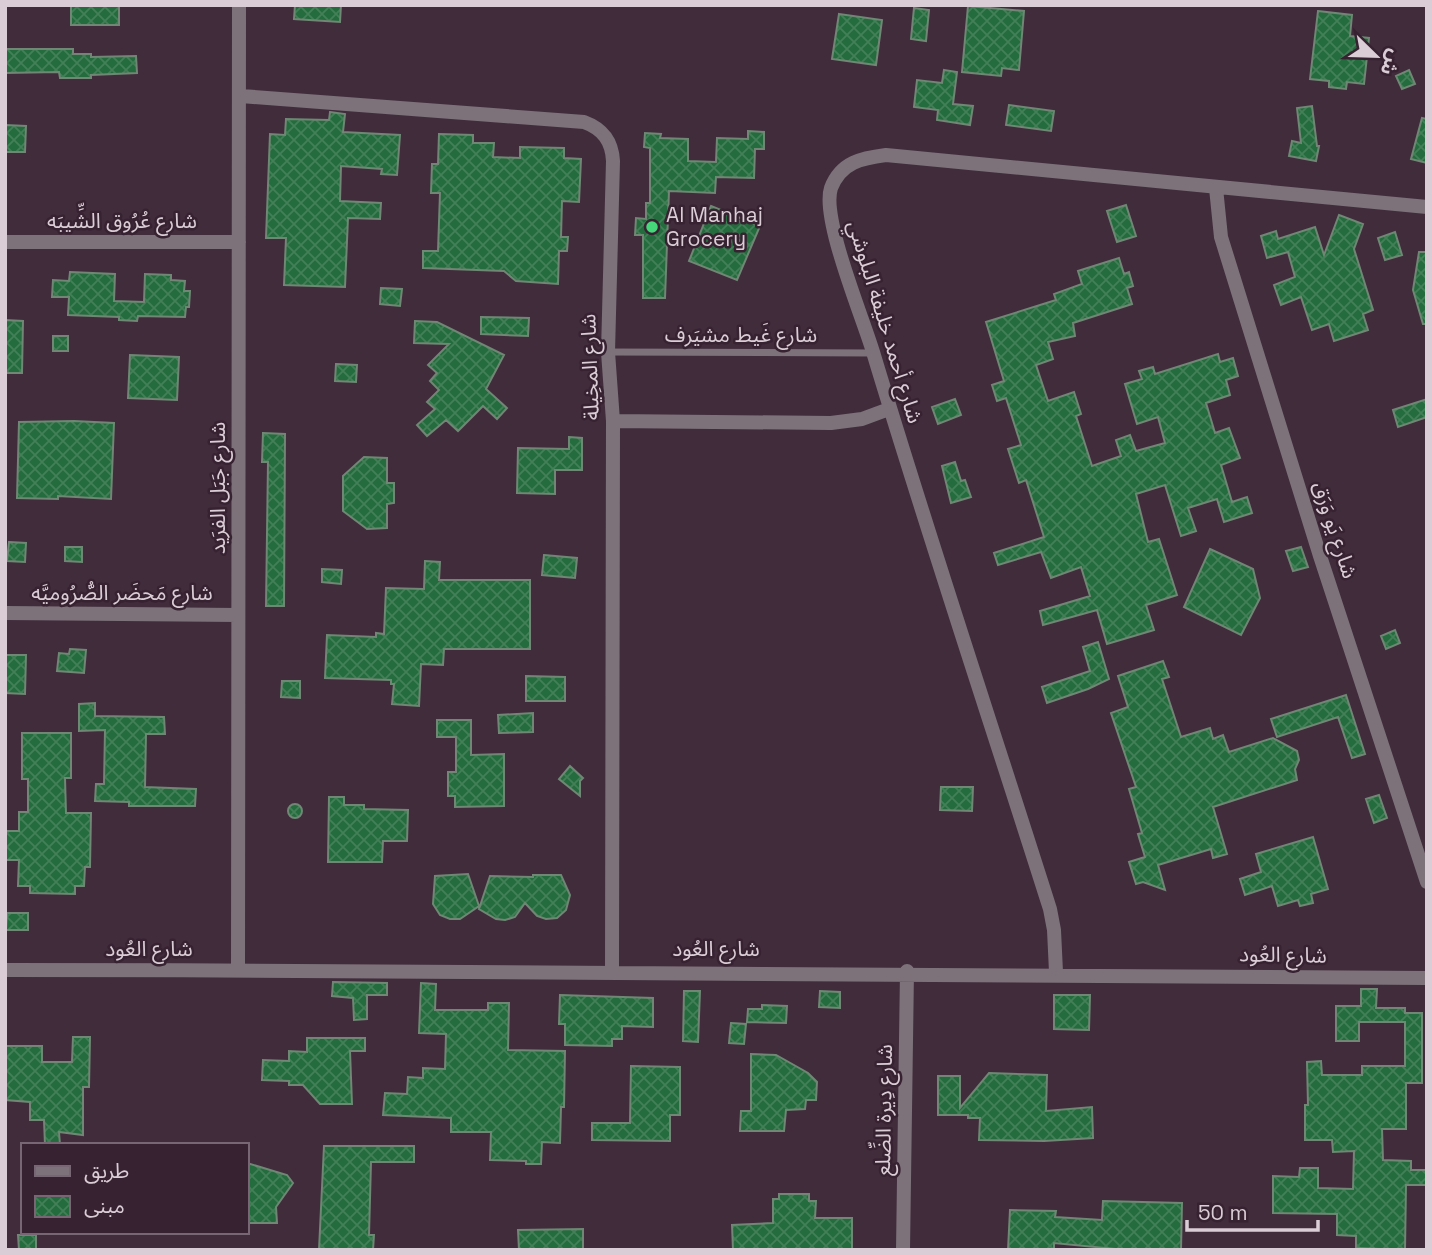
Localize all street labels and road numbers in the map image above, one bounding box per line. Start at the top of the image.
street label: شارع عُرُوق الشِّيبَه [47,202,197,236]
street label: شارع أحمد خليفة البلوشي [839,217,929,427]
street label: شارع المخِيلة [574,313,607,421]
street label: شارع غَيط مشيَرف [665,321,817,350]
street label: شارع جَبَل الفرَيد [204,422,233,554]
street label: شارع يَو وَرَق [1305,478,1364,582]
street label: شارع مَحضَر الصُّرُوميَّه [31,579,213,608]
street label: شارع العُود [105,935,193,964]
street label: شارع العُود [672,935,760,964]
street label: شارع العُود [1239,940,1327,971]
street label: شارع دِيرة الضِّلع [866,1044,900,1176]

